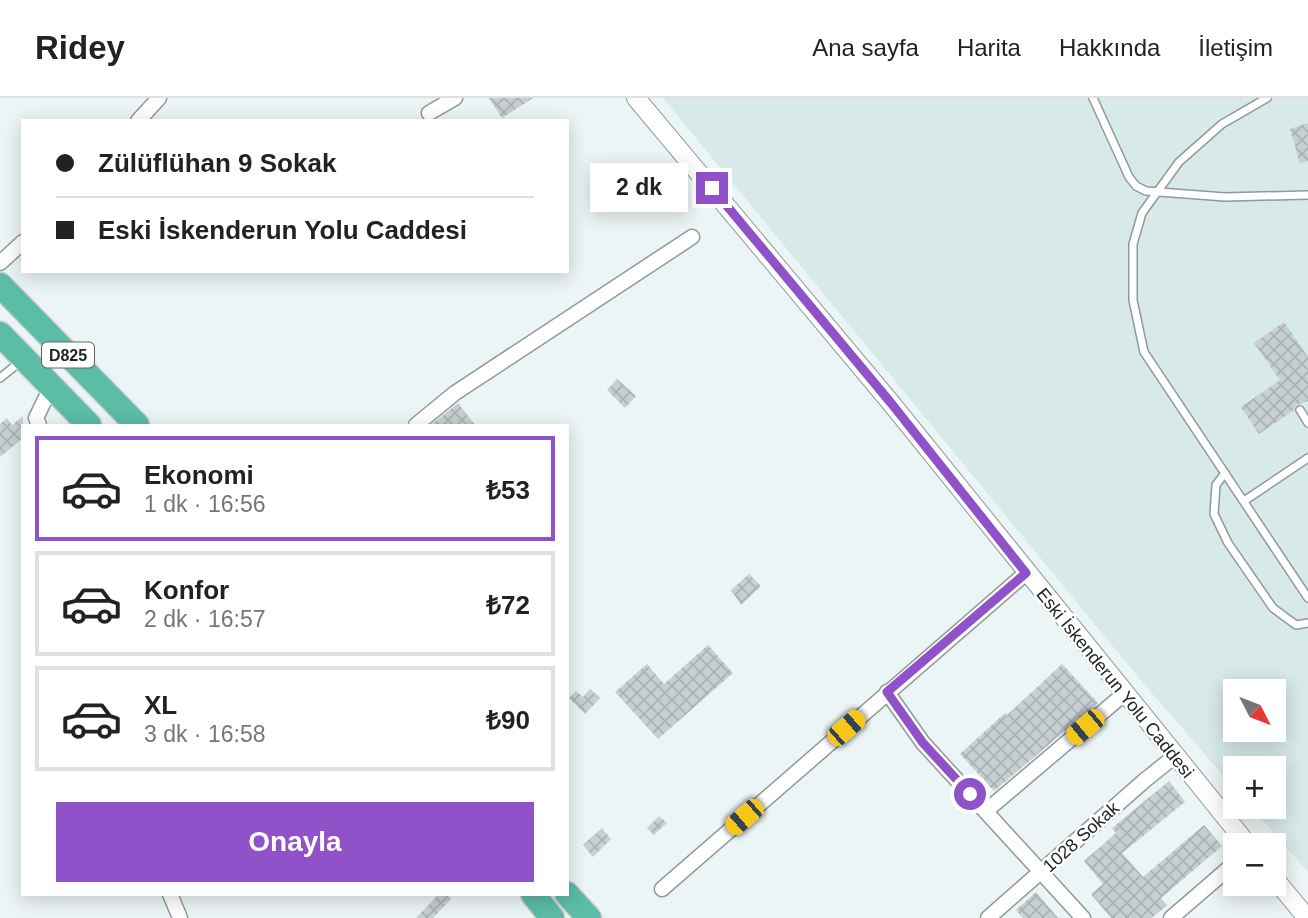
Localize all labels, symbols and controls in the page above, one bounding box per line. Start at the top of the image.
text: Ridey [35,29,125,66]
text: Ana sayfa [812,34,919,61]
text: Harita [957,34,1021,61]
text: Hakkında [1059,34,1160,61]
text: İletişim [1198,34,1273,61]
text: Zülüflühan 9 Sokak [98,148,336,178]
callout: 2 dk [590,164,688,212]
route end [696,172,728,204]
text: 2 dk [616,174,662,200]
text: Eski İskenderun Yolu Caddesi [98,215,467,245]
road number: D825 [42,342,94,368]
icon: car [60,457,123,520]
text: Ekonomi [144,460,254,490]
text: ₺53 [486,475,530,505]
text: 1 dk · 16:56 [144,491,265,517]
icon: car [60,572,123,635]
text: Konfor [144,575,229,605]
street label: Eski İskenderun Yolu Caddesi [1032,584,1198,782]
text: ₺72 [486,590,530,620]
text: 2 dk · 16:57 [144,606,265,632]
north arrow [1223,679,1286,742]
map controls [1223,679,1286,896]
icon: car [60,687,123,750]
text: XL [144,690,177,720]
text: ₺90 [486,705,530,735]
car [1063,705,1108,749]
car [824,706,869,750]
text: 3 dk · 16:58 [144,721,265,747]
button: + [1223,756,1286,819]
route start [954,778,986,810]
car [722,795,767,839]
street label: 1028 Sokak [1039,797,1124,876]
button: Onayla [56,802,534,882]
button: − [1223,833,1286,896]

